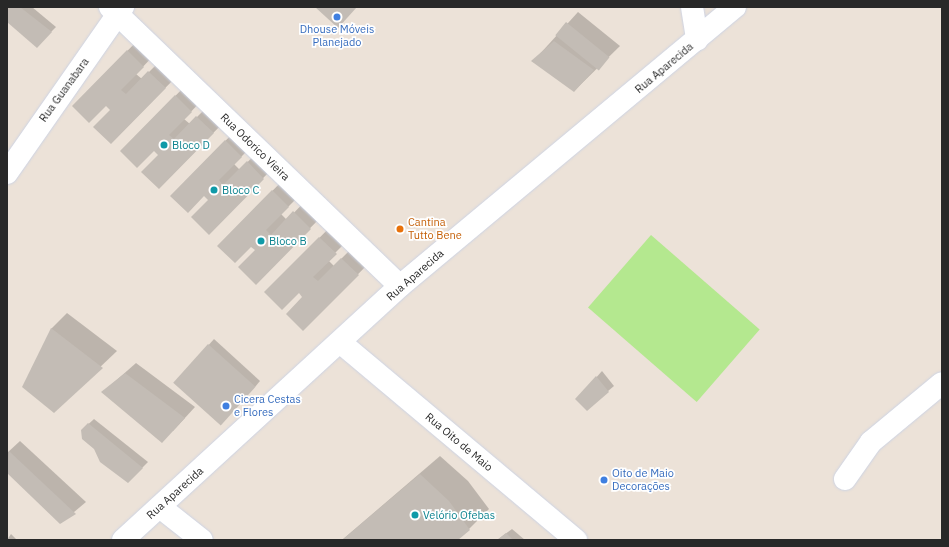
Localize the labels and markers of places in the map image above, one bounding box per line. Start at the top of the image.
marker: Dhouse Móveis Planejado [332,12,342,22]
place label: Dhouse Móveis Planejado [300,23,374,49]
place label: Bloco D [172,138,210,152]
marker: Bloco D [159,140,169,150]
place label: Bloco C [222,183,259,197]
marker: Bloco C [209,185,219,195]
place label: Cantina Tutto Bene [408,216,462,242]
marker: Cantina Tutto Bene [395,224,405,234]
place label: Bloco B [269,234,307,248]
marker: Bloco B [256,236,266,246]
place label: Cicera Cestas e Flores [234,393,301,419]
marker: Cicera Cestas e Flores [221,401,231,411]
place label: Oito de Maio Decorações [612,467,674,493]
marker: Oito de Maio Decorações [599,475,609,485]
place label: Velório Ofebas [423,508,495,522]
marker: Velório Ofebas [410,510,420,520]

